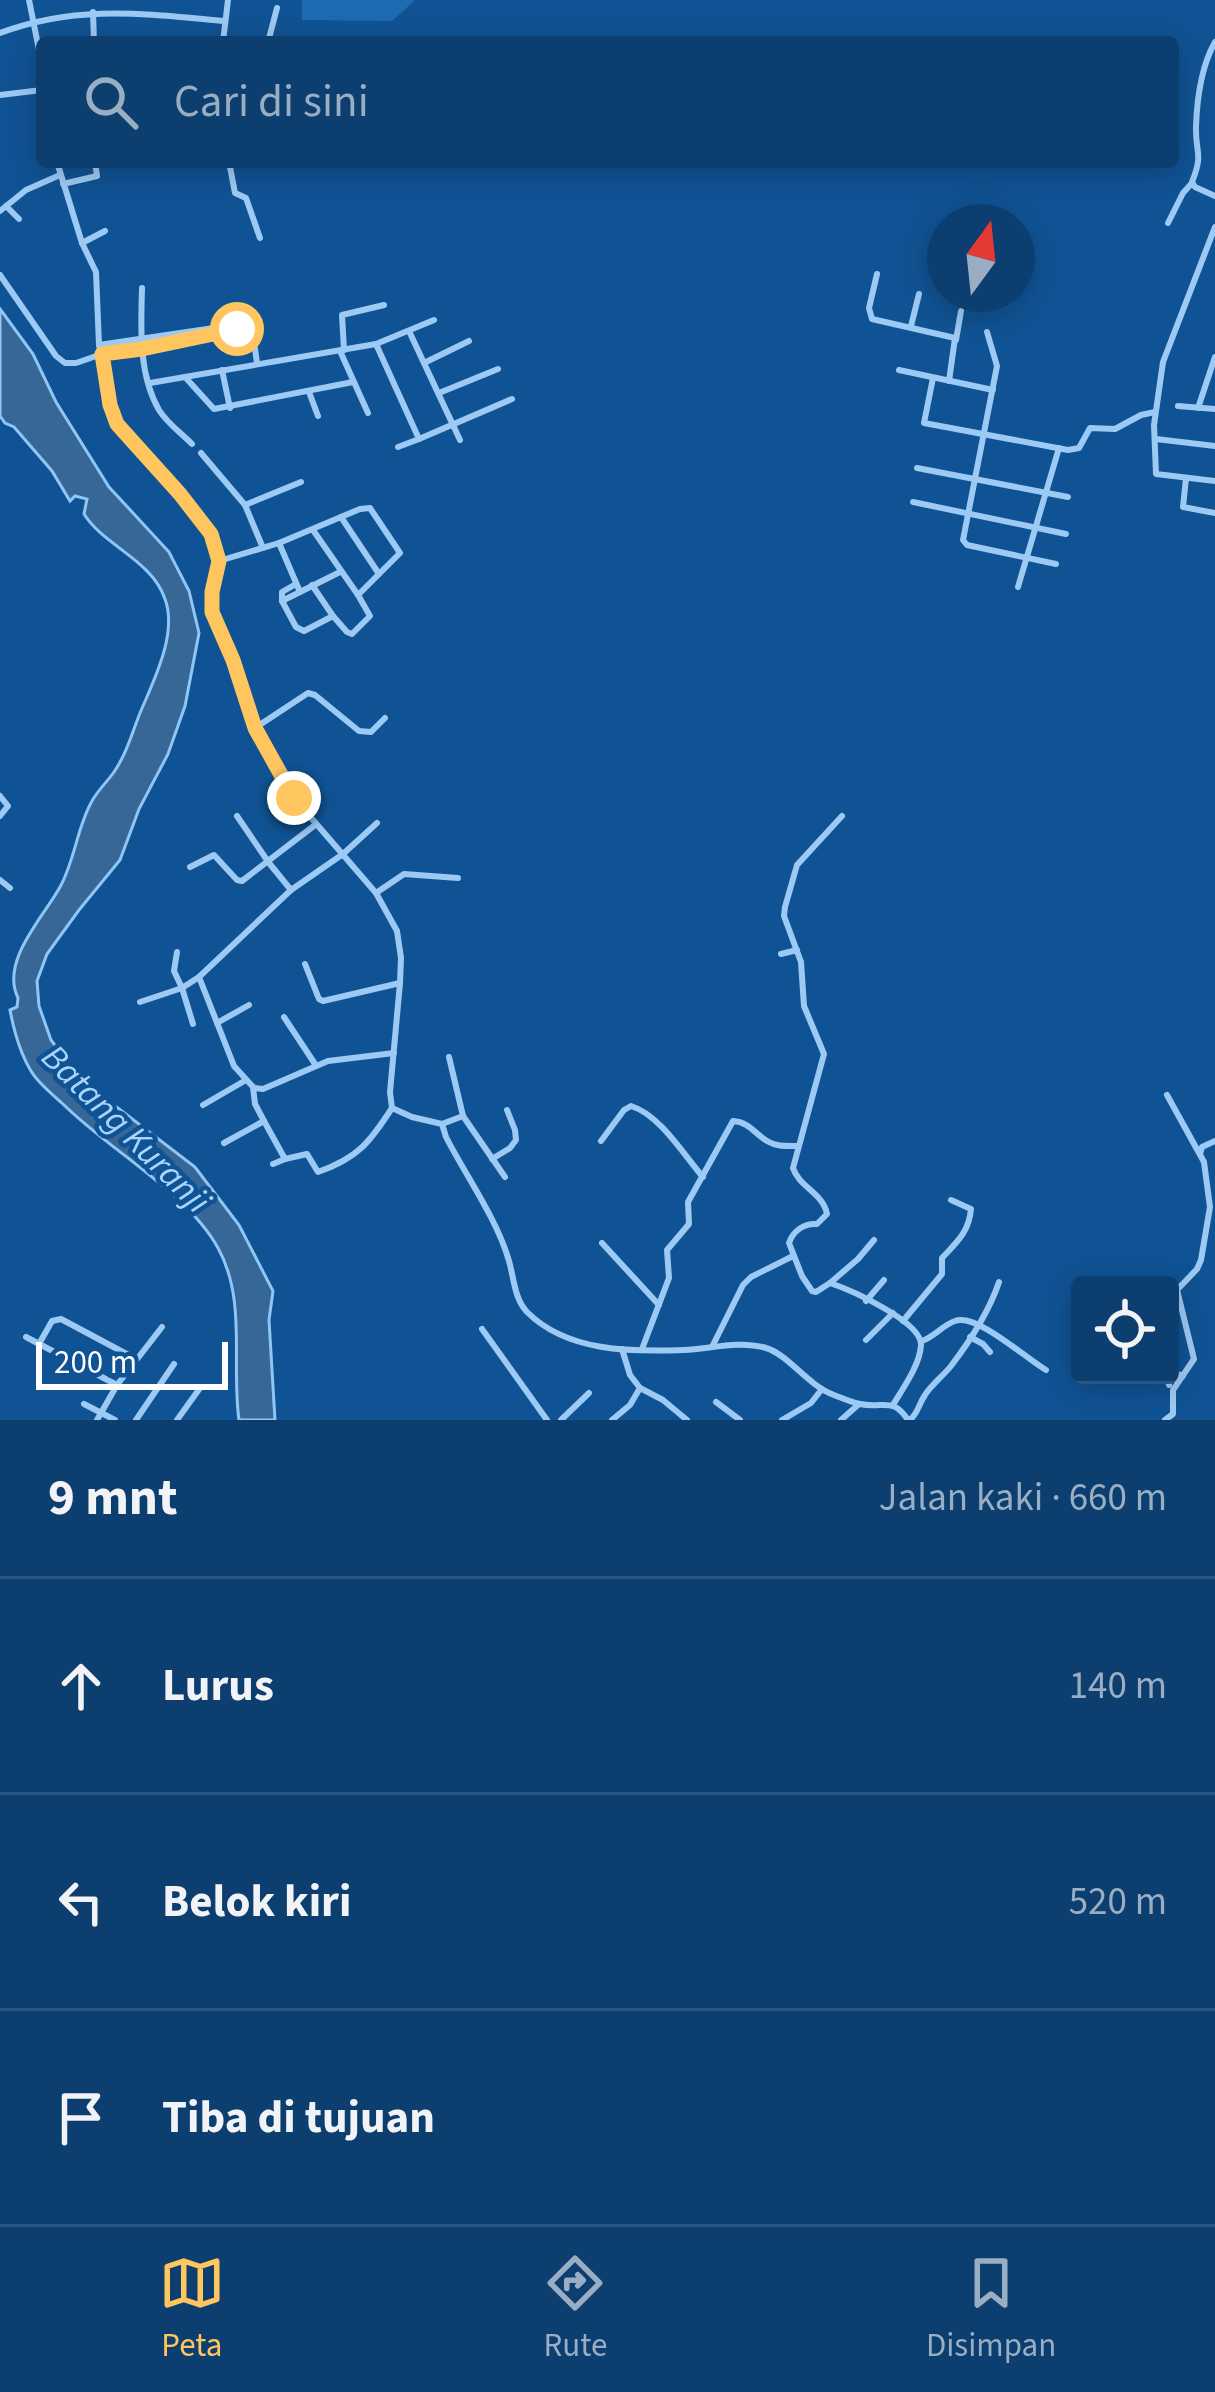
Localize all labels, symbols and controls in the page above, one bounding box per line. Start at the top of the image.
search box [36,36,1179,168]
icon: search [78,69,144,135]
text: Cari di sini [174,70,369,134]
north arrow [927,204,1035,312]
route start [210,302,264,356]
route end [267,771,321,825]
water label: Batang Kuranji [30,1033,222,1225]
map controls [1071,1276,1179,1384]
button: locate [1071,1276,1179,1384]
scale bar [36,1336,228,1389]
text: 200 m [54,1339,137,1386]
text: 9 mnt [48,1462,178,1534]
text: Jalan kaki · 660 m [879,1470,1167,1526]
icon: ahead [48,1653,114,1719]
text: Lurus [162,1654,274,1718]
text: 140 m [1069,1658,1167,1714]
icon: left [48,1869,114,1935]
text: Belok kiri [162,1870,351,1934]
text: 520 m [1069,1874,1167,1930]
icon: arrive [48,2085,114,2151]
text: Tiba di tujuan [162,2086,435,2150]
tab: Peta [159,2250,225,2369]
tab: Rute [542,2250,608,2369]
tab: Disimpan [926,2250,1056,2369]

